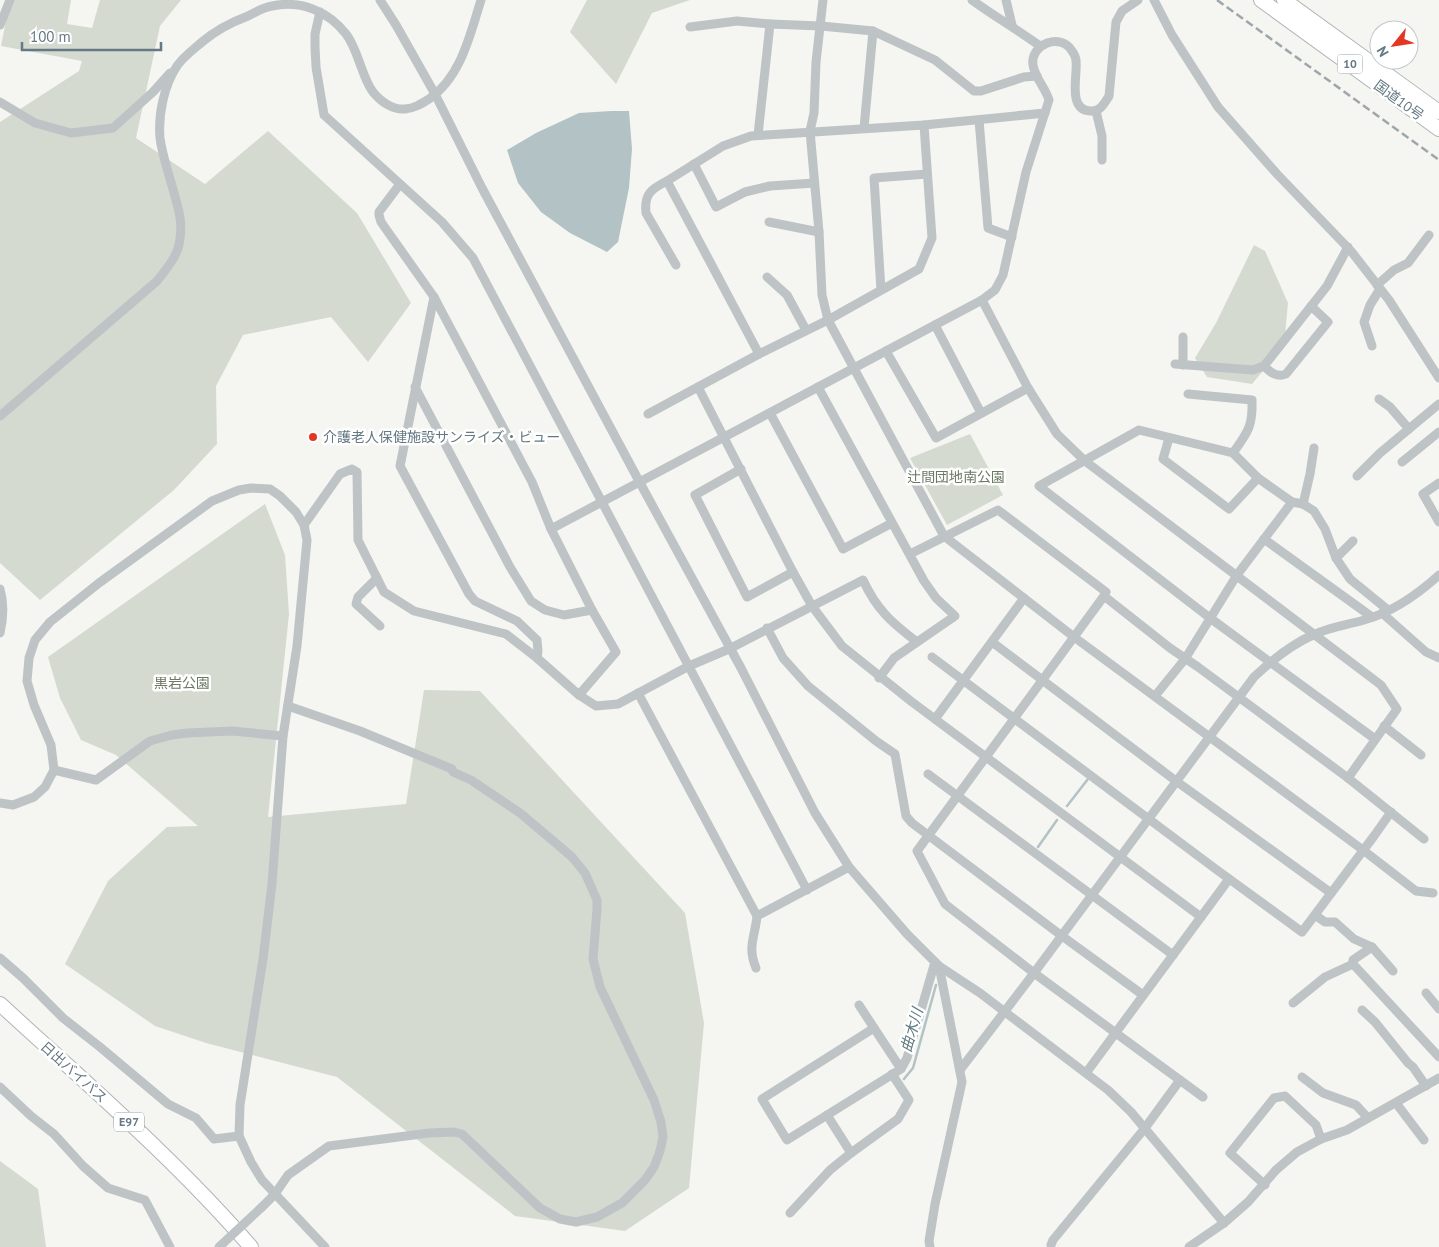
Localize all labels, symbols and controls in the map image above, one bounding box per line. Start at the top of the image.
scale bar [22,20,161,52]
north arrow [1369,20,1419,70]
text: 100 m [30,27,71,46]
text: N [1373,43,1393,60]
road number: 10 [1338,54,1362,74]
street label: 国道10号 [1371,76,1427,124]
place label: 介護老人保健施設サンライズ・ビュー [323,428,561,446]
marker: 介護老人保健施設サンライズ・ビュー [307,431,319,443]
park label: 辻間団地南公園 [907,468,1005,486]
park label: 黒岩公園 [154,674,210,692]
water label: 曲木川 [896,1004,927,1054]
street label: 日出バイパス [37,1037,111,1107]
road number: E97 [114,1112,144,1132]

